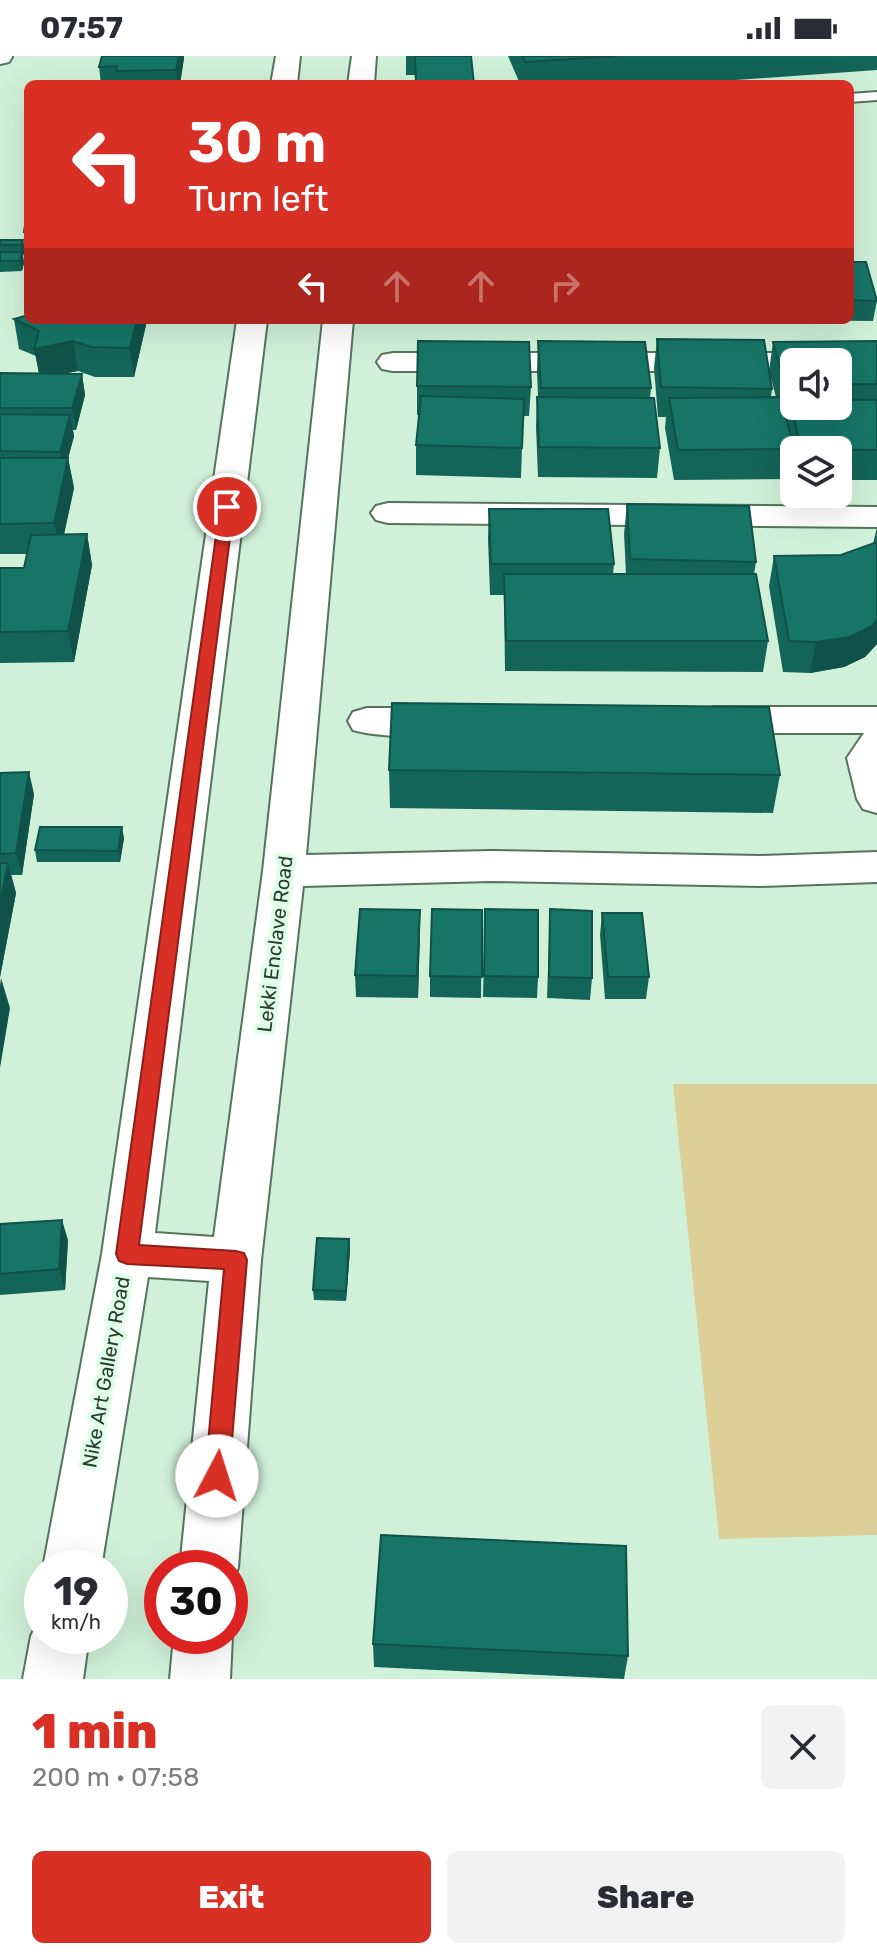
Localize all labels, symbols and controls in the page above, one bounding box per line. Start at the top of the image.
text: 07:57 [40,10,123,46]
text: 30 m [188,110,326,176]
icon: left [56,112,160,216]
text: Turn left [188,177,329,220]
icon: left [291,264,335,308]
icon: ahead [375,264,419,308]
icon: ahead [459,264,503,308]
icon: right [543,264,587,308]
map controls [780,348,852,508]
button: sound [780,348,852,420]
button: layers [780,436,852,508]
pin [193,473,261,541]
icon: arrive [205,485,249,529]
street label: Lekki Enclave Road [252,854,298,1034]
street label: Nike Art Gallery Road [77,1274,135,1470]
position arrow [175,1434,259,1518]
speed limit sign: 30 [144,1550,248,1654]
text: 19 [53,1568,99,1615]
text: km/h [51,1610,101,1634]
text: 1 min [32,1703,158,1760]
button: close [761,1705,845,1789]
text: 200 m · 07:58 [32,1762,200,1793]
button: Exit [32,1851,431,1943]
button: Share [447,1851,845,1943]

